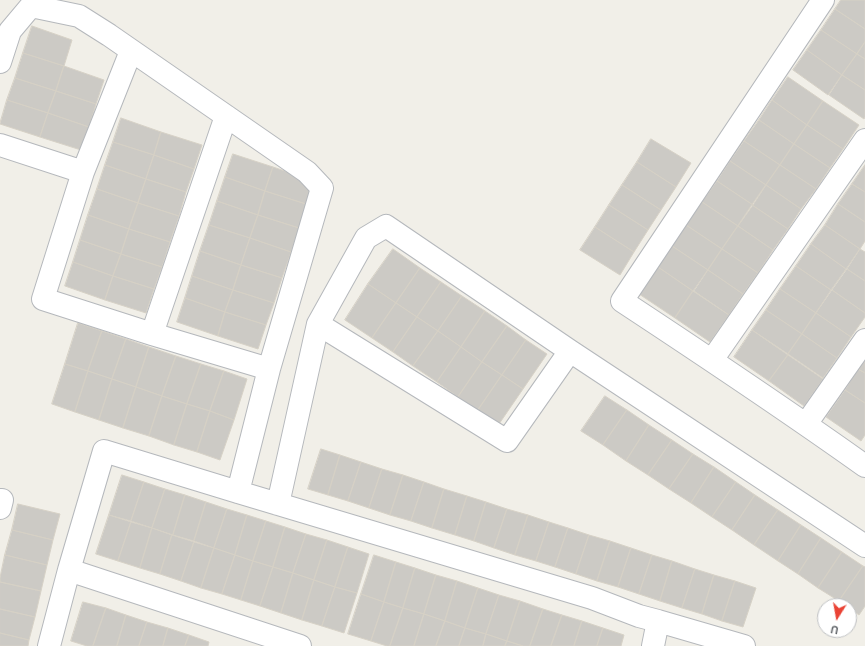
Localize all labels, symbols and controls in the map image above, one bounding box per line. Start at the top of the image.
north arrow [817,598,857,638]
text: U [830,622,840,636]

